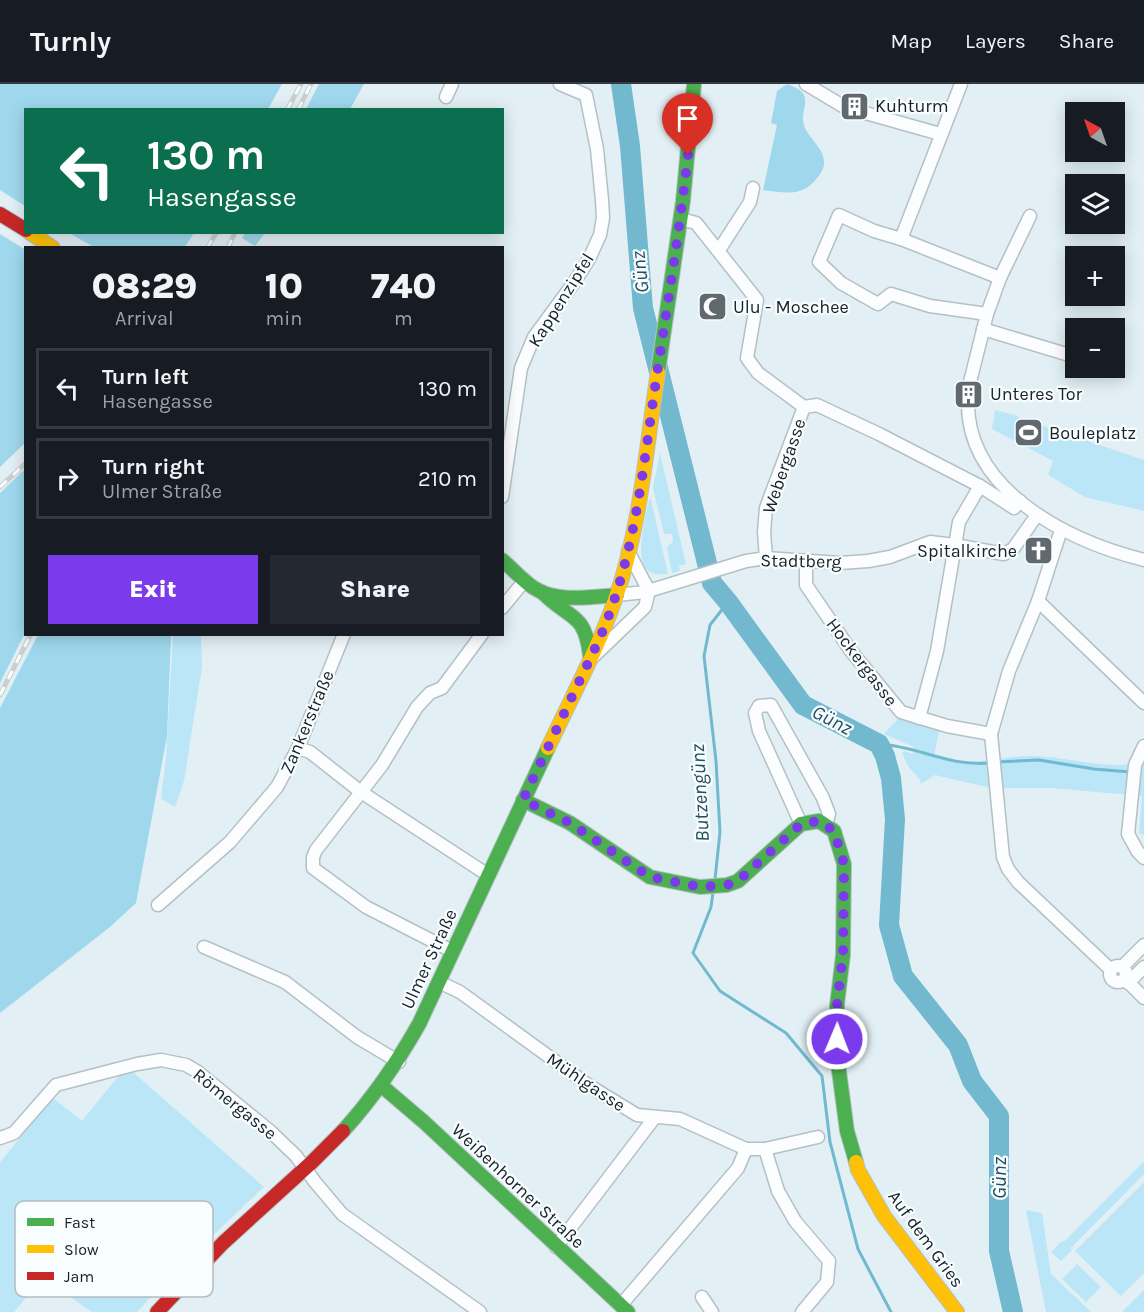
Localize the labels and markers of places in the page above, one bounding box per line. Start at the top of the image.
building icon: Kuhturm [838,90,870,122]
pin [662,93,713,155]
place label: Kuhturm [875,95,949,117]
mosque icon: Ulu - Moschee [696,291,728,323]
place label: Ulu - Moschee [733,296,849,318]
building icon: Unteres Tor [953,378,985,410]
place label: Unteres Tor [990,383,1083,405]
sports icon: Bouleplatz [1012,417,1044,449]
place label: Bouleplatz [1049,422,1136,444]
church icon: Spitalkirche [1022,535,1054,567]
place label: Spitalkirche [917,540,1017,562]

